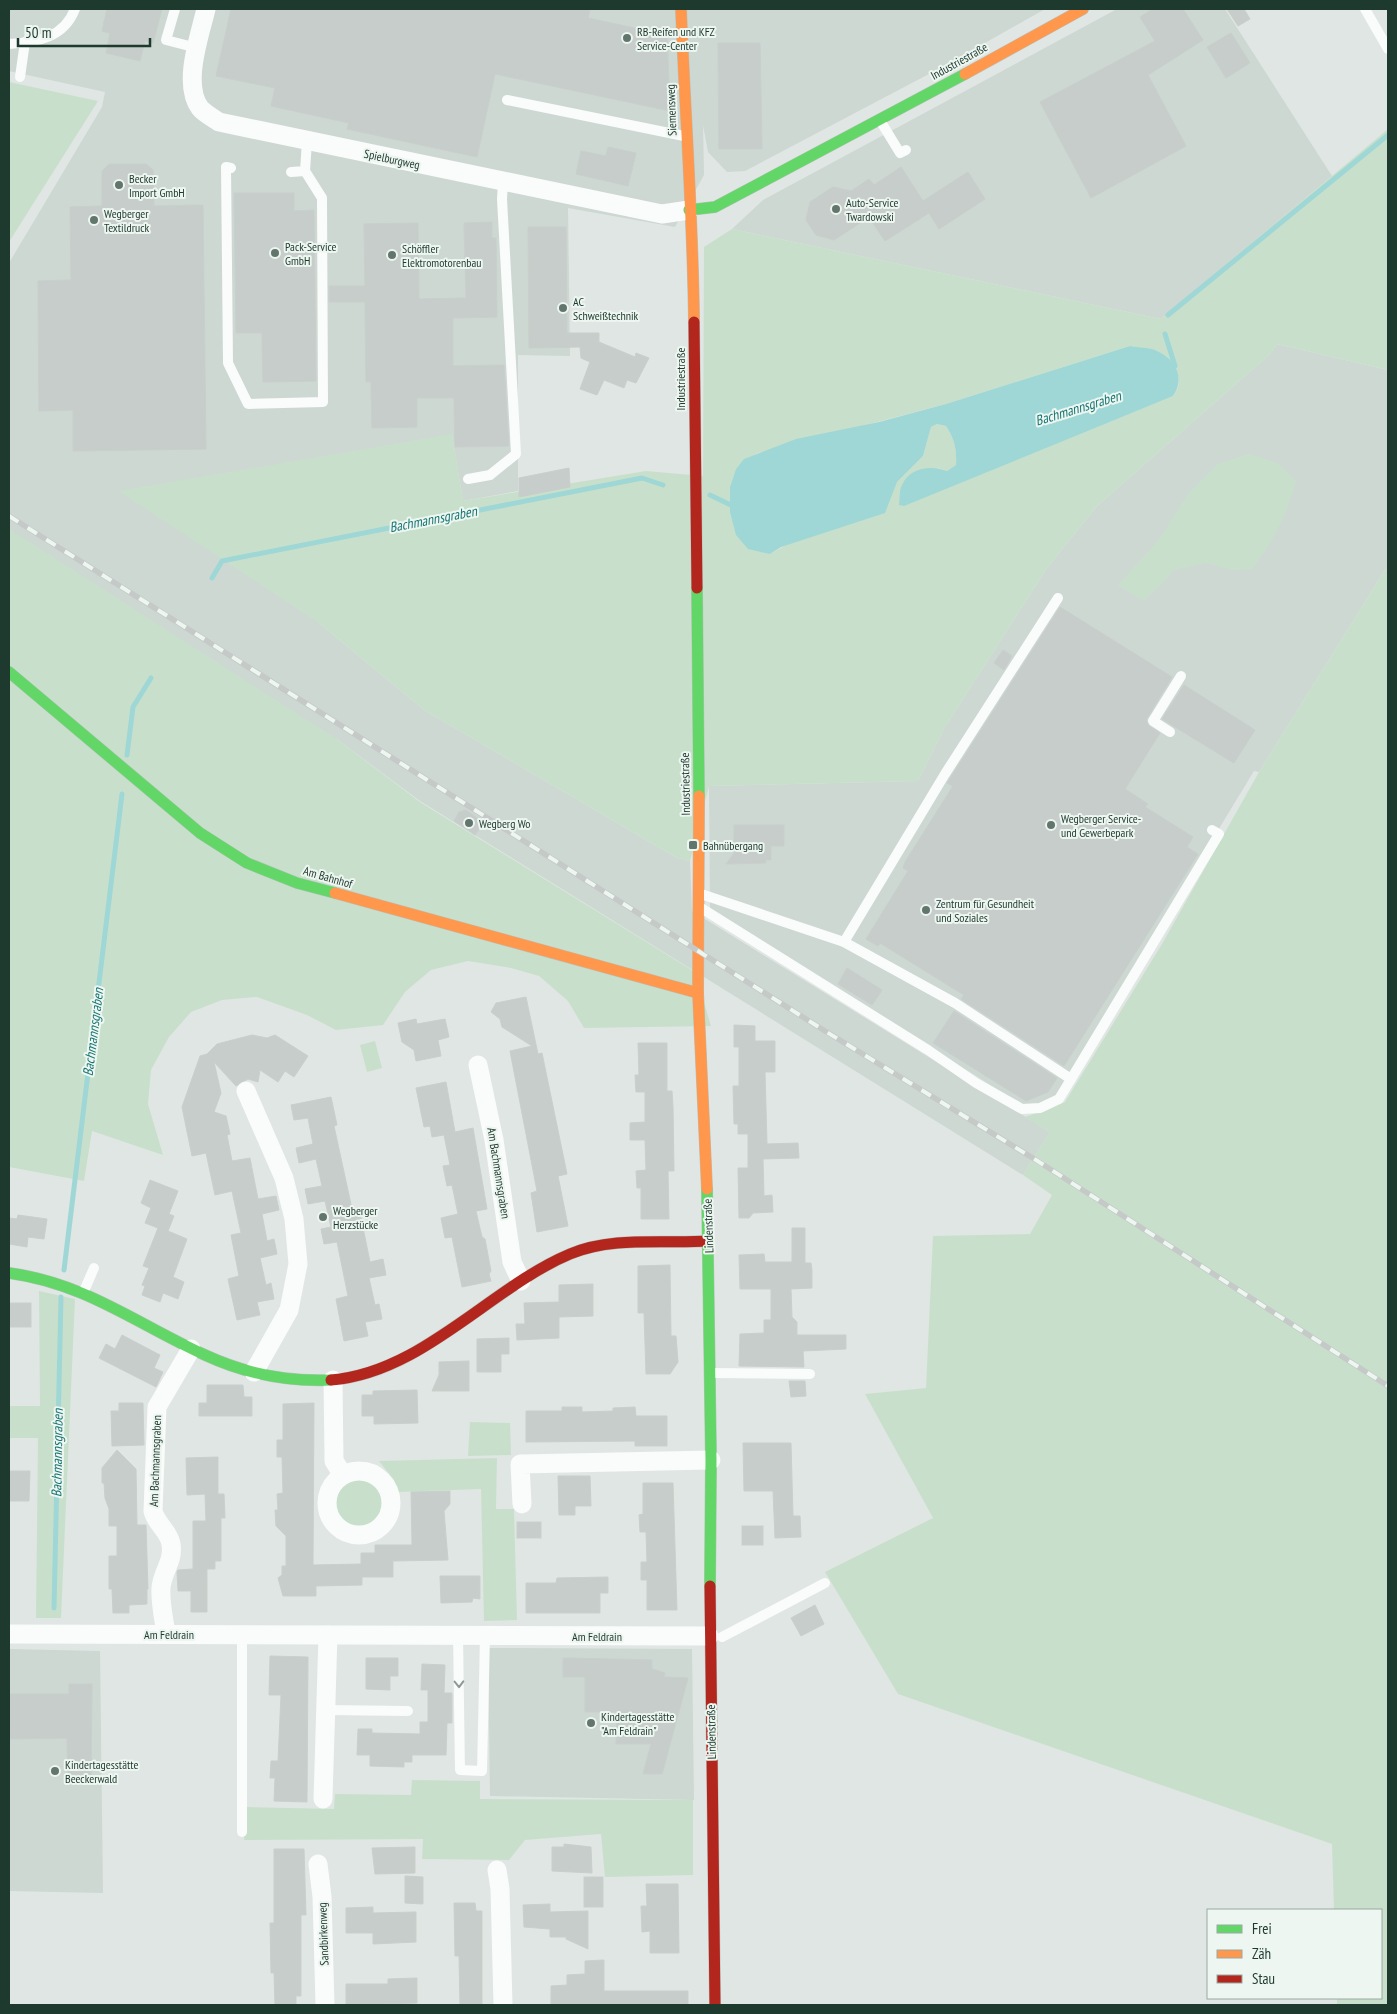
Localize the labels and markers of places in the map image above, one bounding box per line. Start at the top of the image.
place label: RB-Reifen und KFZ Service-Center [637,24,715,53]
marker: RB-Reifen und KFZ Service-Center [621,32,633,44]
place label: Becker Import GmbH [129,171,185,200]
marker: Becker Import GmbH [113,179,125,191]
place label: Auto-Service Twardowski [846,195,898,224]
marker: Auto-Service Twardowski [830,203,842,215]
place label: Wegberger Textildruck [104,206,149,235]
marker: Wegberger Textildruck [88,214,100,226]
place label: Pack-Service GmbH [285,239,337,268]
place label: Schöffler Elektromotorenbau [402,241,481,270]
marker: Pack-Service GmbH [269,247,281,259]
marker: Schöffler Elektromotorenbau [386,249,398,261]
place label: AC Schweißtechnik [573,294,639,323]
marker: AC Schweißtechnik [557,302,569,314]
place label: Wegberger Service- und Gewerbepark [1061,811,1141,840]
place label: Wegberg Wo [479,816,530,831]
marker: Wegberg Wo [463,817,475,829]
marker: Wegberger Service- und Gewerbepark [1045,819,1057,831]
place label: Bahnübergang [703,838,763,853]
marker: Bahnübergang [687,839,699,851]
place label: Zentrum für Gesundheit und Soziales [936,896,1035,925]
marker: Zentrum für Gesundheit und Soziales [920,904,932,916]
place label: Wegberger Herzstücke [333,1203,378,1232]
marker: Wegberger Herzstücke [317,1211,329,1223]
place label: Kindertagesstätte "Am Feldrain" [601,1709,674,1738]
marker: Kindertagesstätte "Am Feldrain" [585,1717,597,1729]
place label: Kindertagesstätte Beeckerwald [65,1757,138,1786]
marker: Kindertagesstätte Beeckerwald [49,1765,61,1777]

